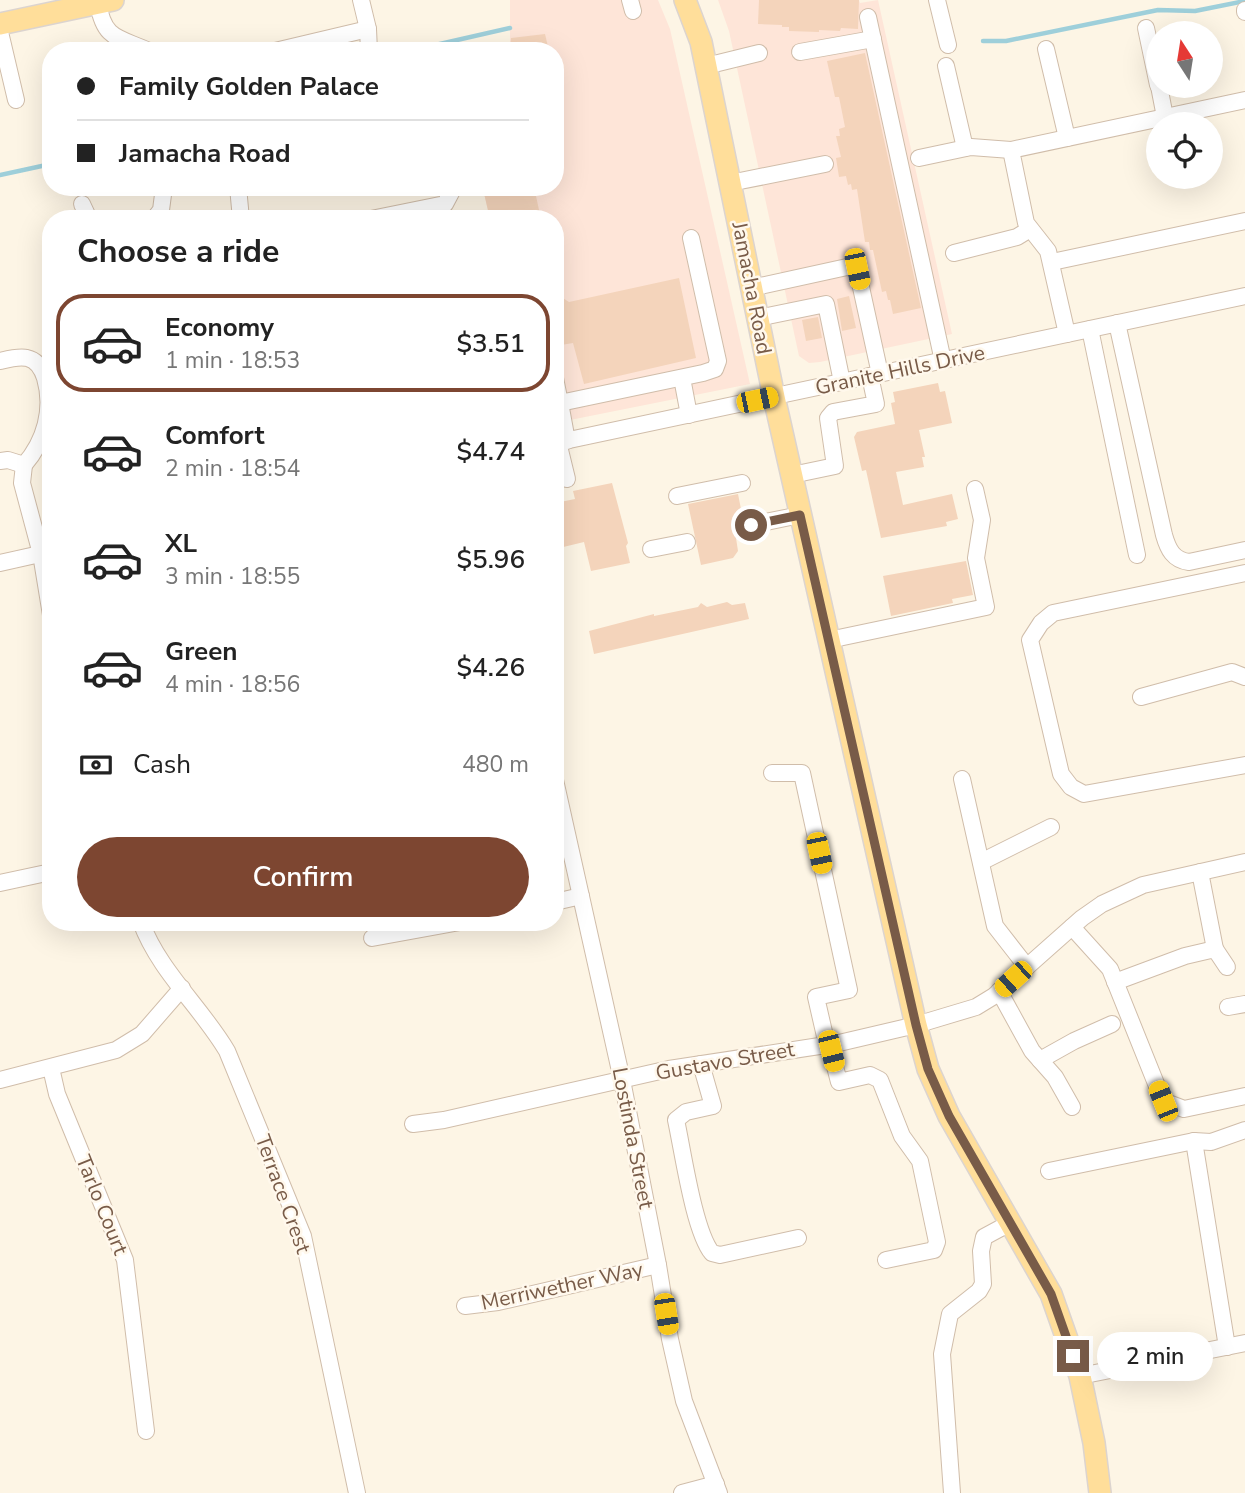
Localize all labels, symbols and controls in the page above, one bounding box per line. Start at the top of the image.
north arrow [1146,21,1223,98]
map controls [1146,21,1223,189]
text: Family Golden Palace [119,69,379,104]
button: locate [1146,112,1223,189]
text: Jamacha Road [119,136,291,171]
street label: Jamacha Road [725,219,779,356]
text: Choose a ride [77,230,279,273]
car [843,246,872,292]
text: Economy [165,310,274,345]
icon: car [81,312,144,375]
text: $3.51 [456,326,525,361]
street label: Granite Hills Drive [813,338,987,402]
text: 1 min · 18:53 [165,345,300,376]
car [735,385,780,415]
text: Comfort [165,418,265,453]
icon: car [81,420,144,483]
text: $4.74 [456,434,525,469]
text: 2 min · 18:54 [165,453,300,484]
route start [735,509,767,541]
text: XL [165,526,197,561]
icon: car [81,528,144,591]
text: $5.96 [456,542,525,577]
text: 3 min · 18:55 [165,561,300,592]
text: Green [165,634,238,669]
icon: car [81,636,144,699]
text: $4.26 [456,650,525,685]
text: 4 min · 18:56 [165,669,300,700]
icon: cash [77,746,115,784]
text: Cash [133,747,191,782]
text: 480 m [462,749,529,780]
car [805,830,834,876]
button: Confirm [77,837,529,917]
car [991,957,1036,1001]
car [816,1028,847,1074]
street label: Gustavo Street [653,1035,797,1087]
street label: Lostinda Street [606,1065,661,1212]
car [1146,1078,1181,1124]
street label: Terrace Crest [249,1131,318,1258]
street label: Tarlo Court [69,1151,135,1260]
street label: Merriwether Way [478,1255,646,1317]
car [653,1292,680,1336]
callout: 2 min [1098,1332,1213,1380]
route end [1057,1340,1089,1372]
text: 2 min [1126,1341,1184,1372]

